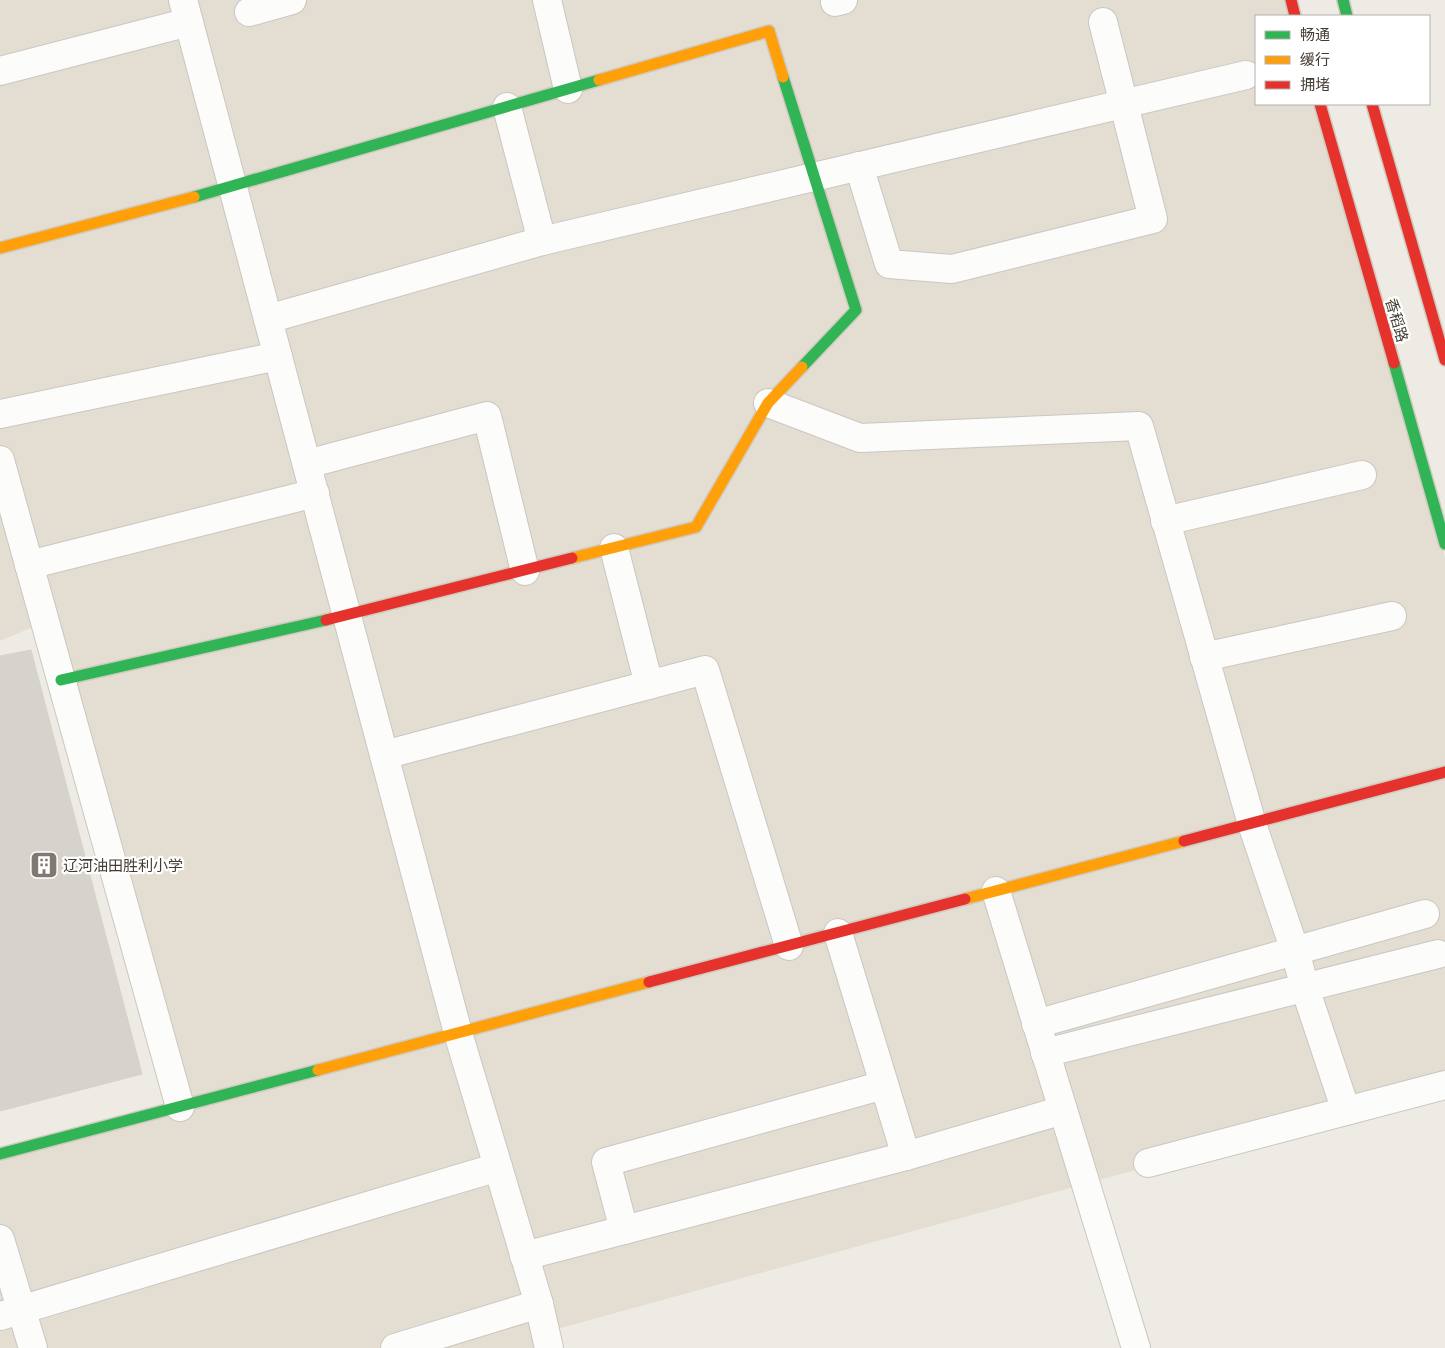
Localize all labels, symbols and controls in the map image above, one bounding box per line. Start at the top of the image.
legend [1255,15,1430,105]
text: 畅通 [1300,26,1330,43]
text: 缓行 [1300,51,1330,68]
text: 拥堵 [1300,76,1330,93]
street label: 香稻路 [1383,296,1411,344]
building icon: 辽河油田胜利小学 [29,850,59,880]
place label: 辽河油田胜利小学 [63,857,183,874]

